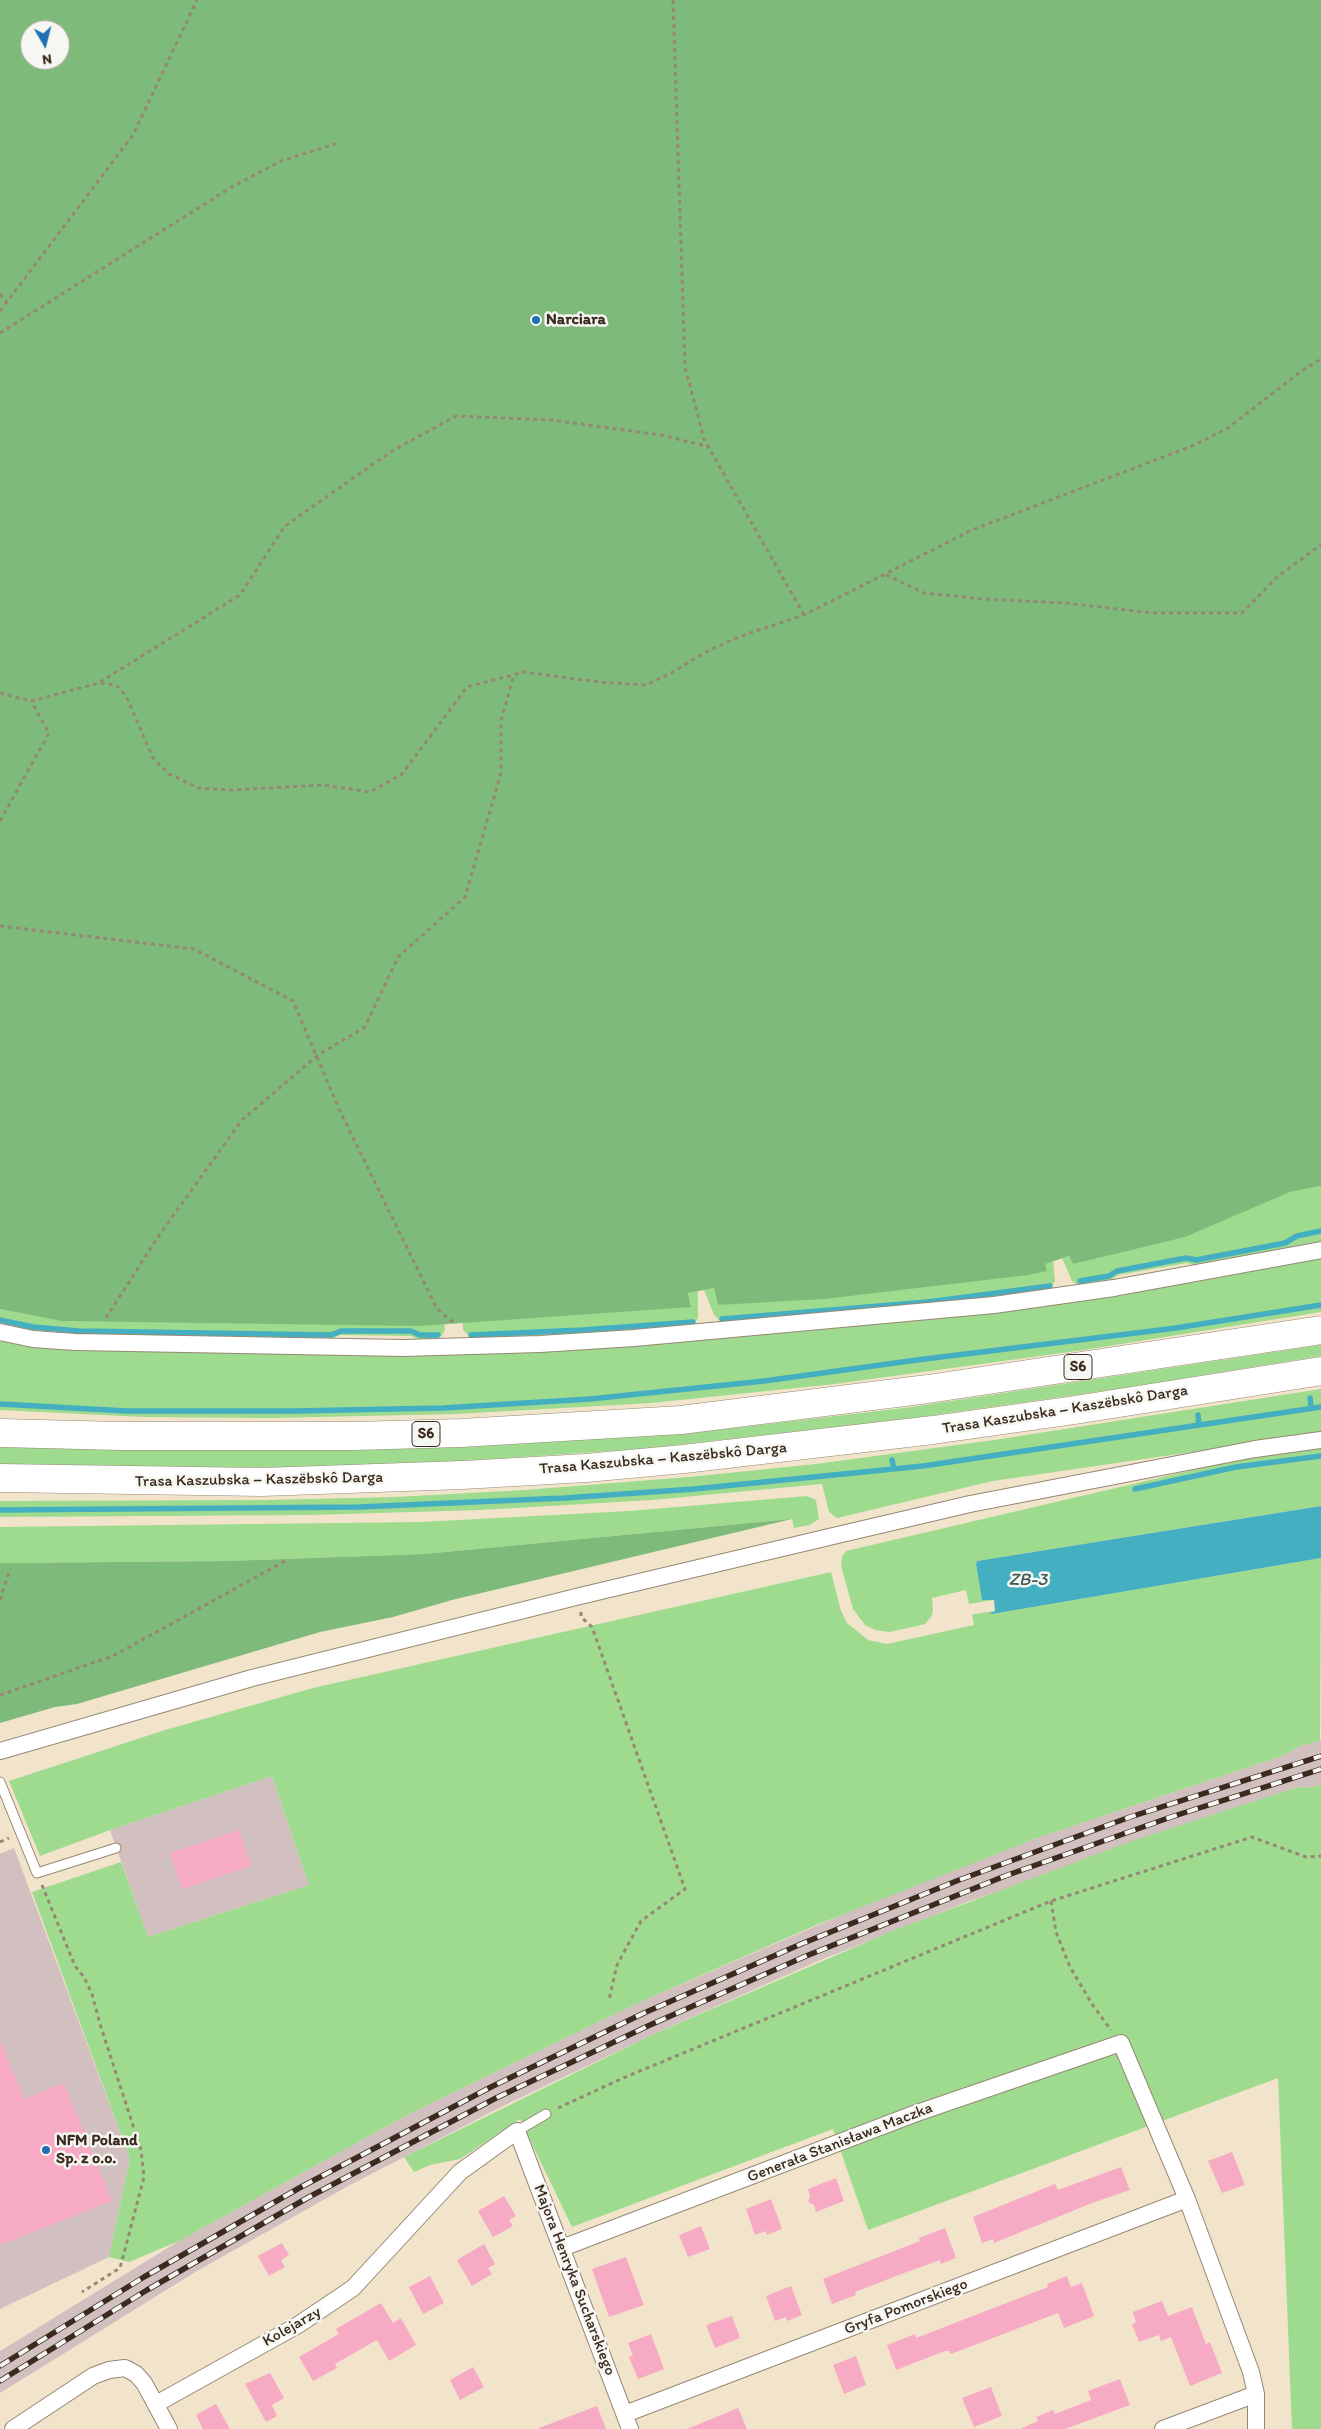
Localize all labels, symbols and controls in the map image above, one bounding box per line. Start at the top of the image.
north arrow [20,20,70,70]
text: N [41,50,53,68]
place label: Narciara [546,310,606,330]
marker: Narciara [530,314,542,326]
road number: S6 [1064,1354,1092,1380]
street label: Trasa Kaszubska – Kaszëbskô Darga [941,1381,1189,1439]
road number: S6 [412,1422,440,1446]
street label: Trasa Kaszubska – Kaszëbskô Darga [539,1439,787,1479]
street label: Trasa Kaszubska – Kaszëbskô Darga [135,1468,383,1492]
water label: ZB-3 [1009,1569,1047,1591]
street label: Generała Stanisława Maczka [745,2099,935,2187]
place label: NFM Poland Sp. z o.o. [56,2131,138,2169]
marker: NFM Poland Sp. z o.o. [40,2144,52,2156]
street label: Majora Henryka Sucharskiego [529,2182,619,2378]
street label: Gryfa Pomorskiego [842,2275,970,2339]
street label: Kolejarzy [259,2303,325,2351]

